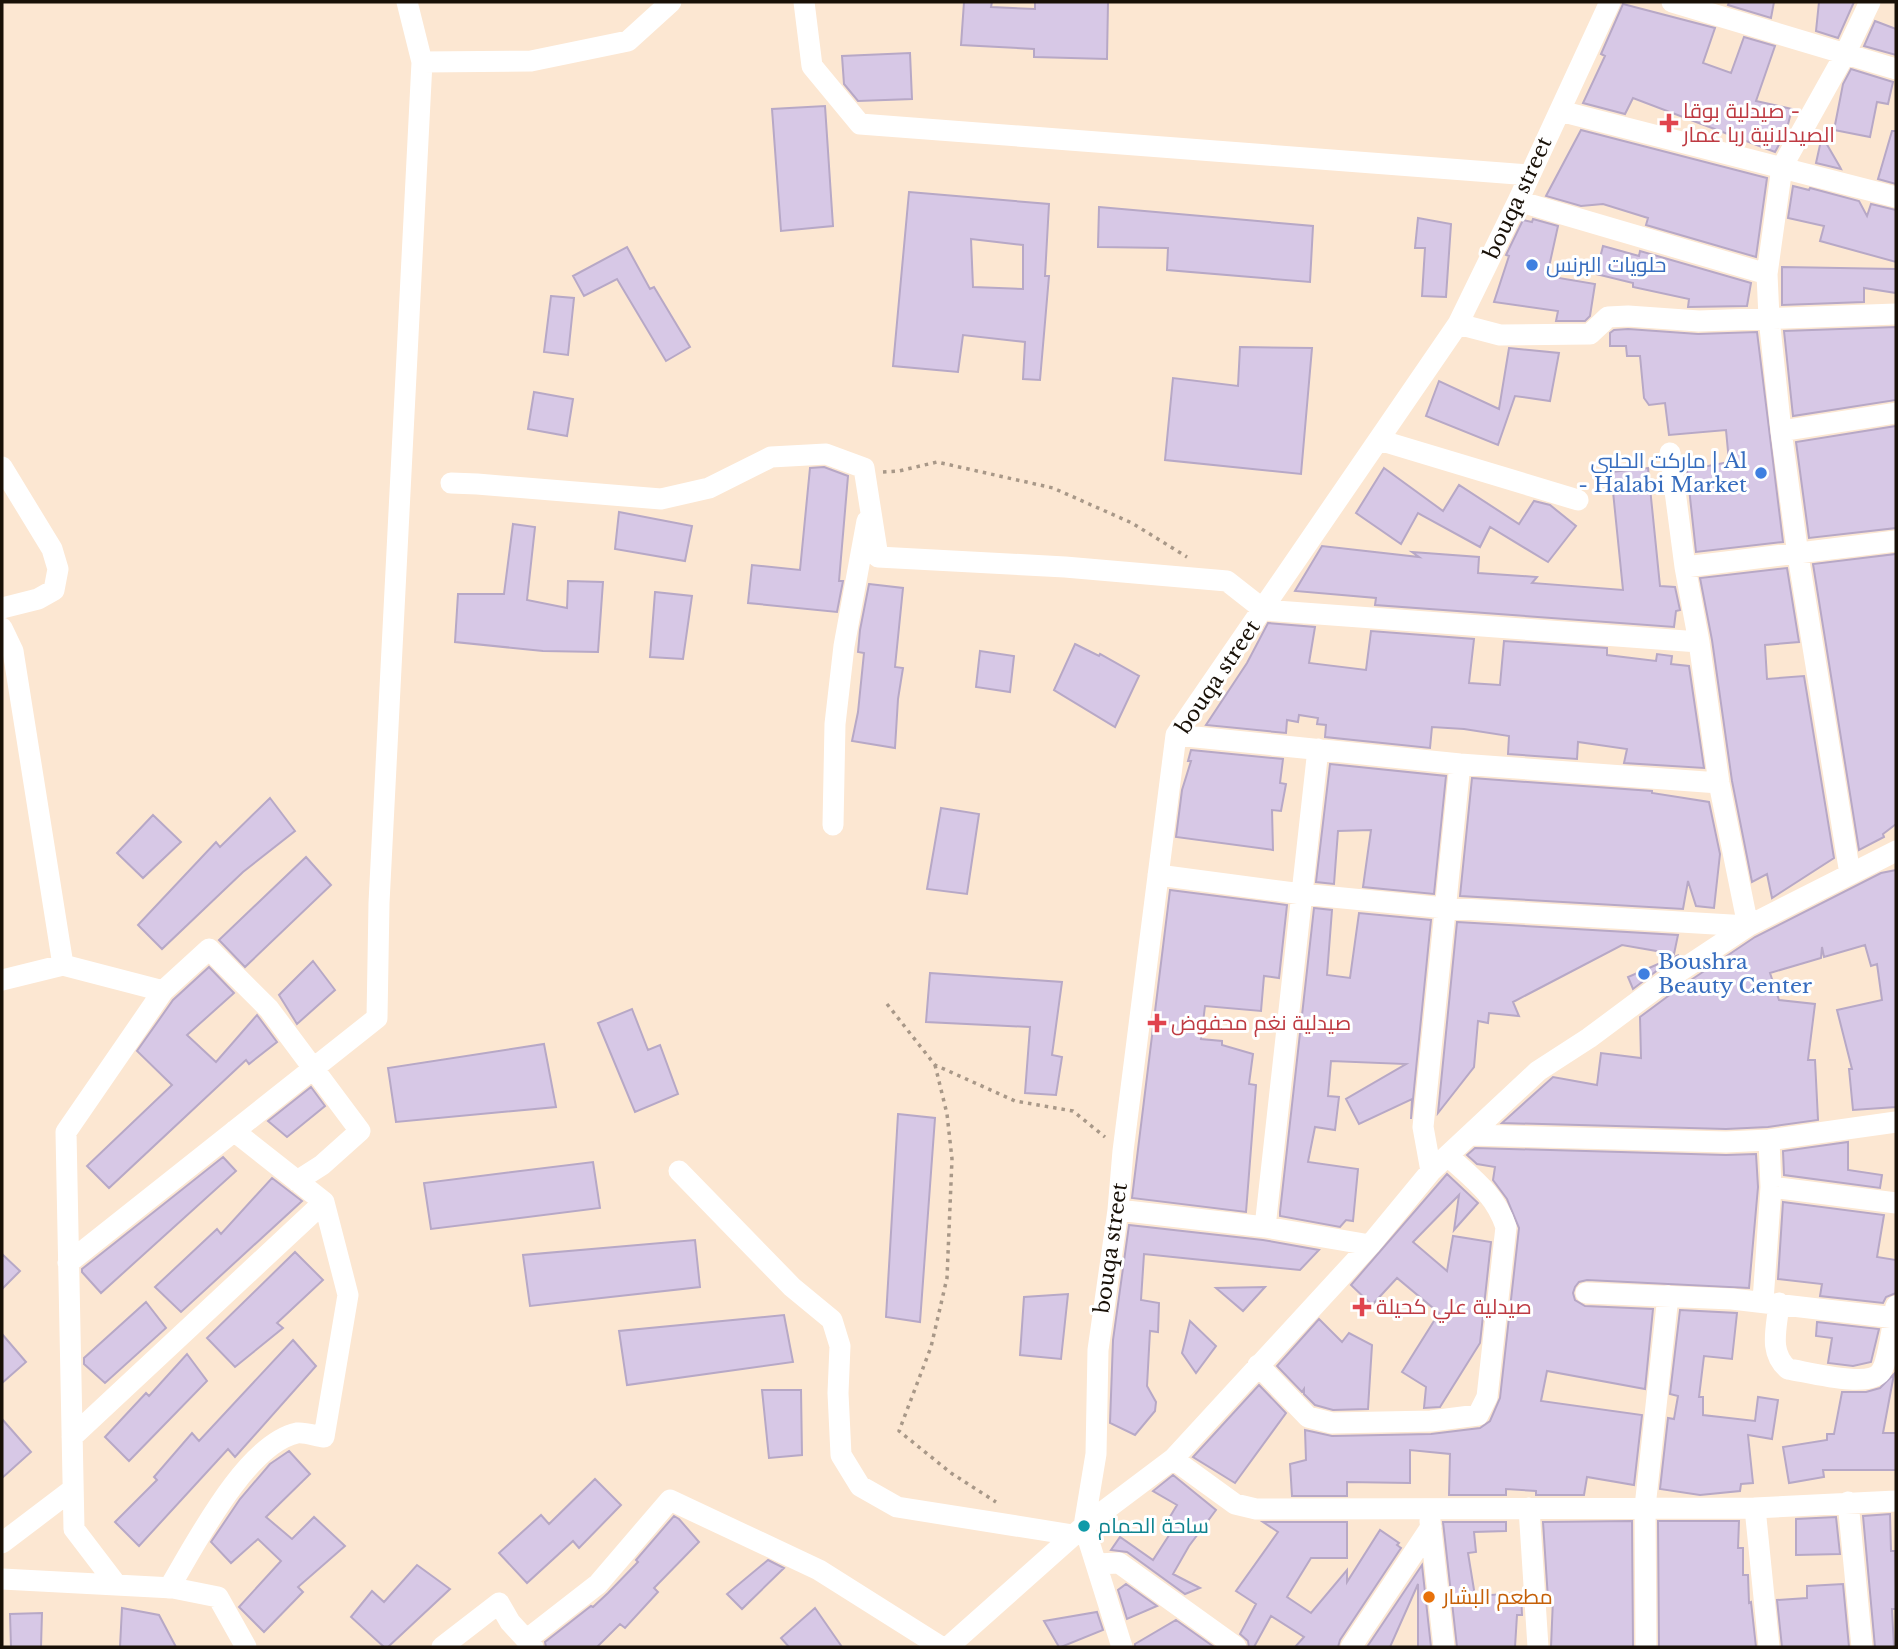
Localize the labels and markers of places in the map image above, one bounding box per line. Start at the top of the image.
place label: صيدلية بوقا - الصيدلانية ربا عمار [1682,98,1835,148]
marker: صيدلية بوقا - الصيدلانية ربا عمار [1661,115,1677,131]
place label: حلويات البرنس [1546,252,1666,278]
marker: حلويات البرنس [1524,257,1540,273]
place label: ماركت الحلبي | Al - Halabi Market [1578,448,1747,498]
marker: ماركت الحلبي | Al - Halabi Market [1753,465,1769,481]
place label: Boushra Beauty Center [1658,949,1812,999]
marker: Boushra Beauty Center [1636,966,1652,982]
place label: صيدلية نغم محفوض [1171,1010,1351,1037]
marker: صيدلية نغم محفوض [1149,1015,1165,1031]
place label: صيدلية علي كحيلة [1376,1294,1532,1323]
marker: صيدلية علي كحيلة [1354,1299,1370,1315]
place label: ساحة الحمام [1098,1513,1209,1540]
marker: ساحة الحمام [1076,1518,1092,1534]
place label: مطعم البشار [1442,1584,1553,1611]
marker: مطعم البشار [1421,1589,1437,1605]

